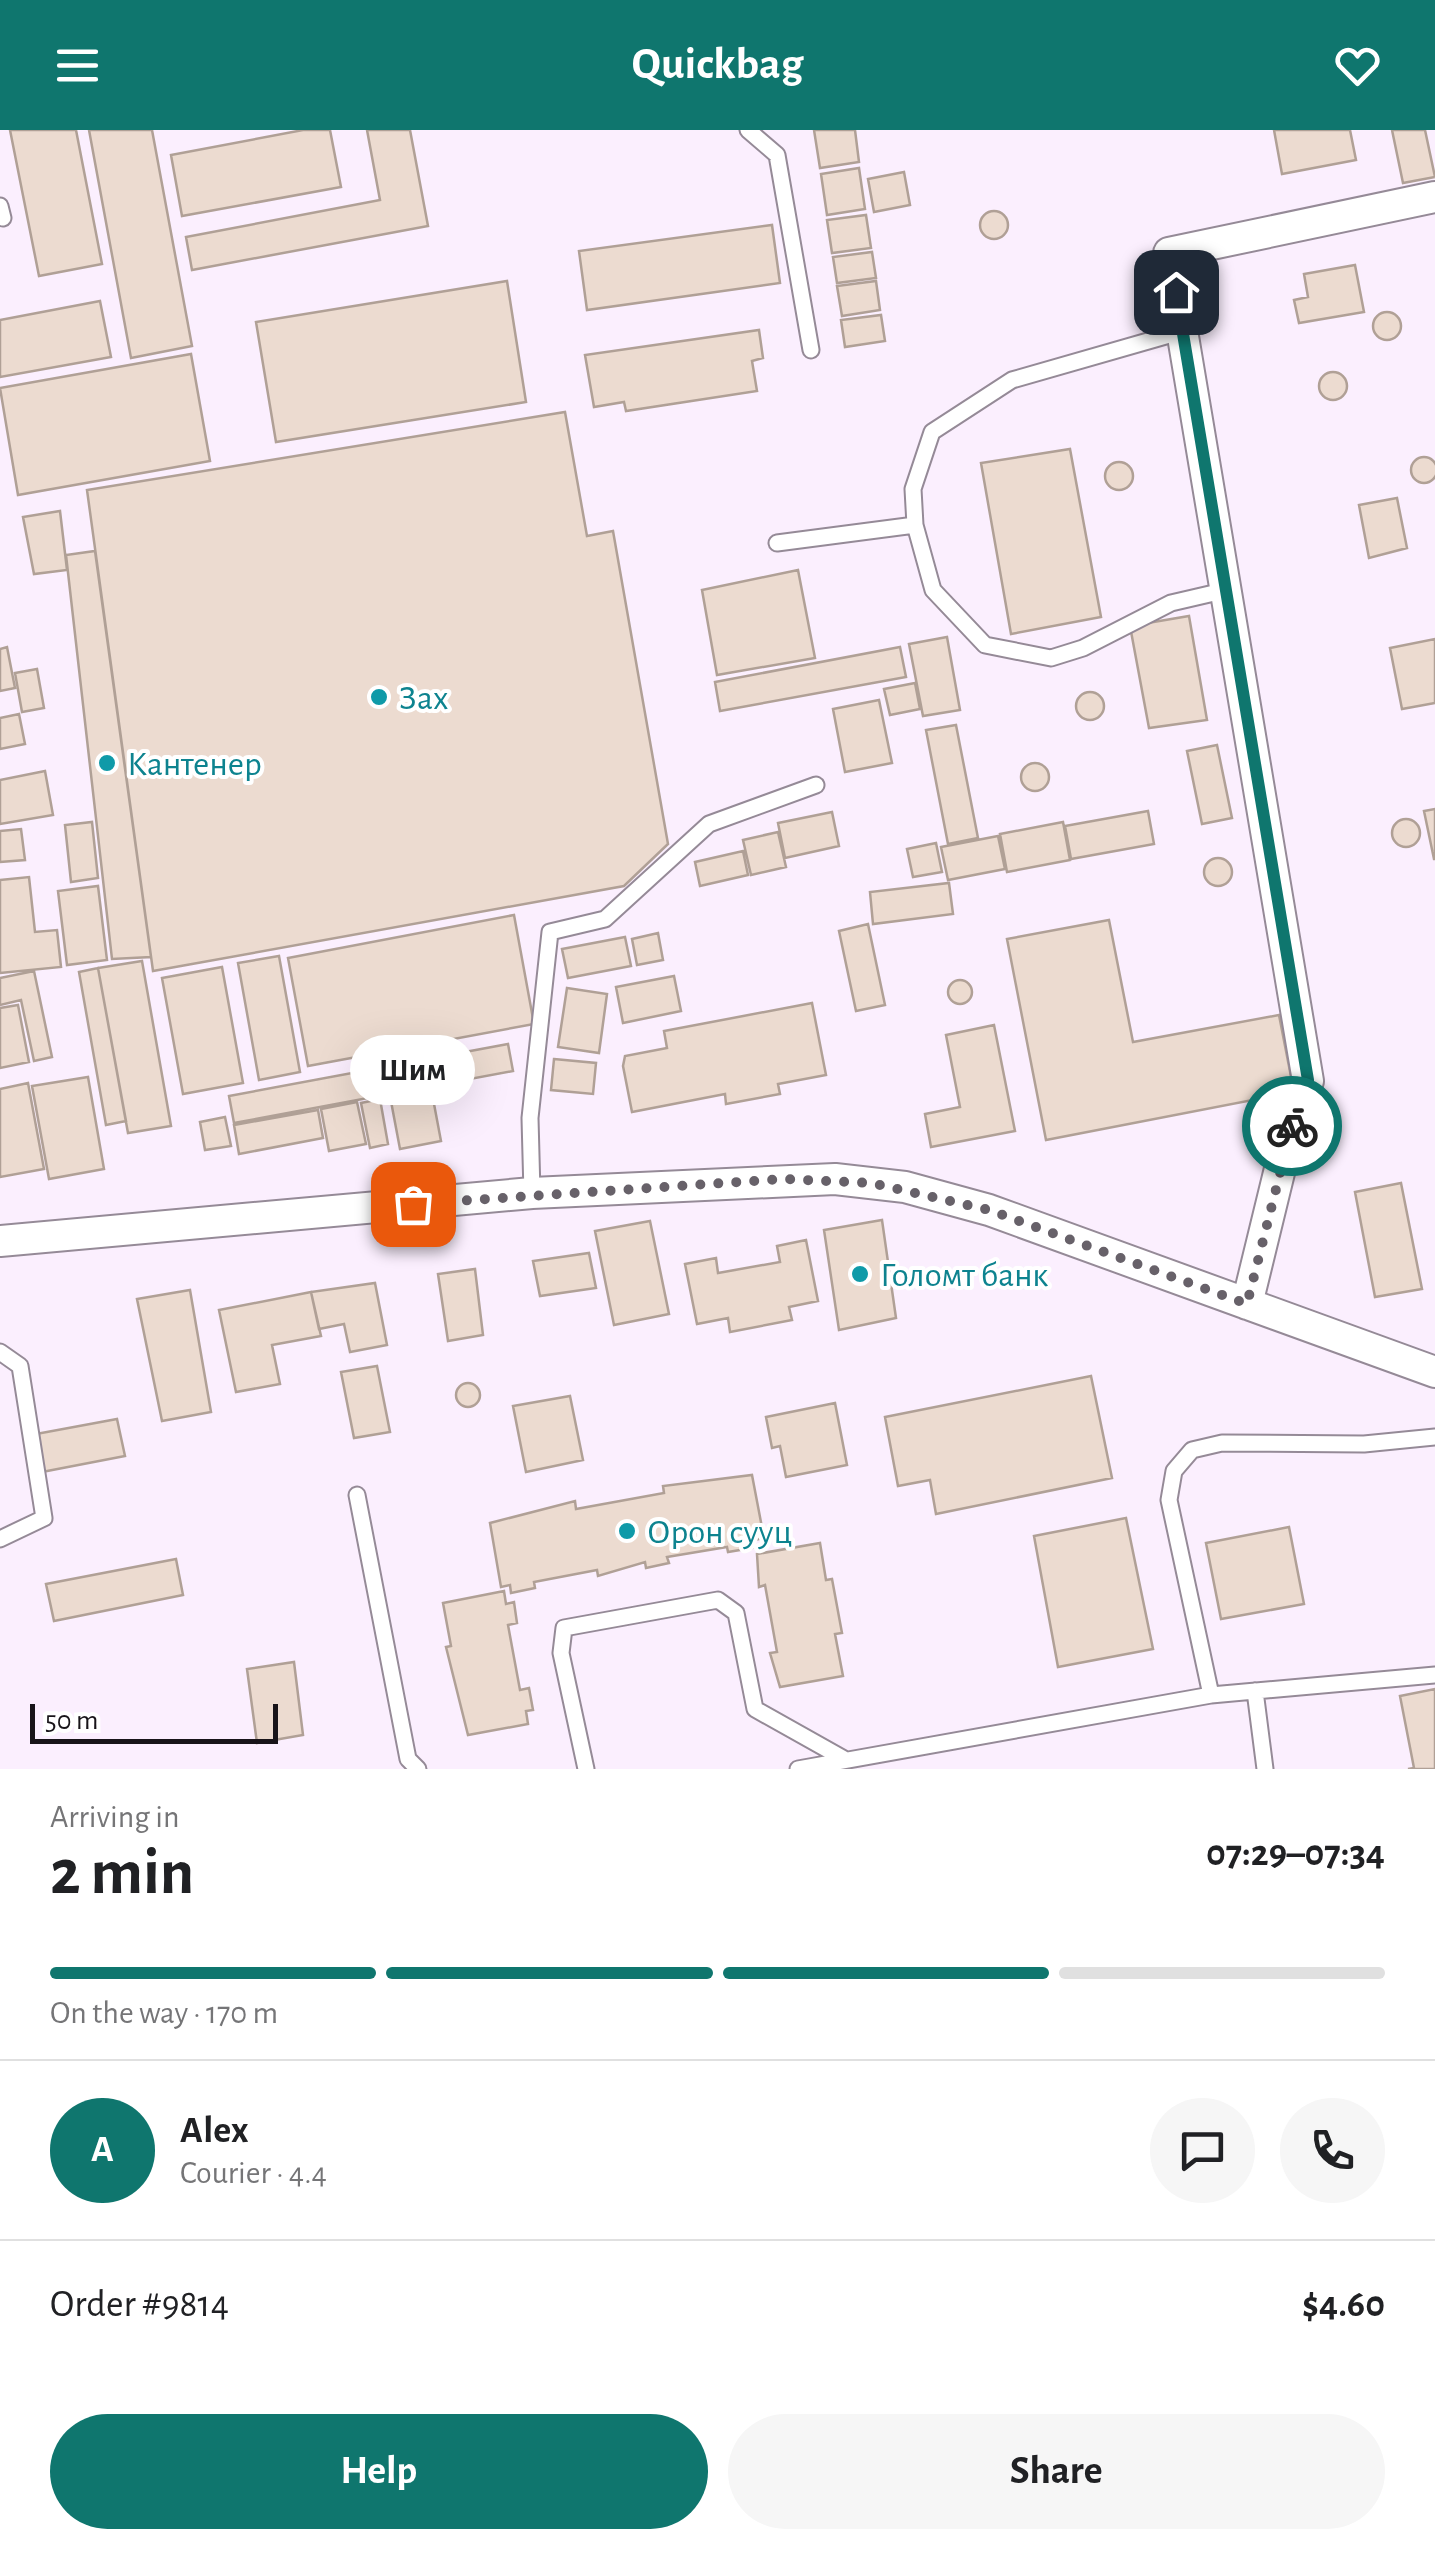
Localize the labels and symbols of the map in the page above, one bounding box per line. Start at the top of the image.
pin [1134,250,1219,335]
place label: Зах [399,681,448,716]
marker: Зах [368,686,390,708]
place label: Кантенер [127,747,262,782]
marker: Кантенер [96,752,118,774]
callout: Шим [350,1034,476,1104]
courier [1242,1076,1342,1176]
pin [371,1162,456,1247]
place label: Голомт банк [880,1258,1048,1293]
marker: Голомт банк [849,1263,871,1285]
place label: Орон сууц [647,1515,792,1550]
marker: Орон сууц [616,1520,638,1542]
scale bar [30,1699,278,1744]

